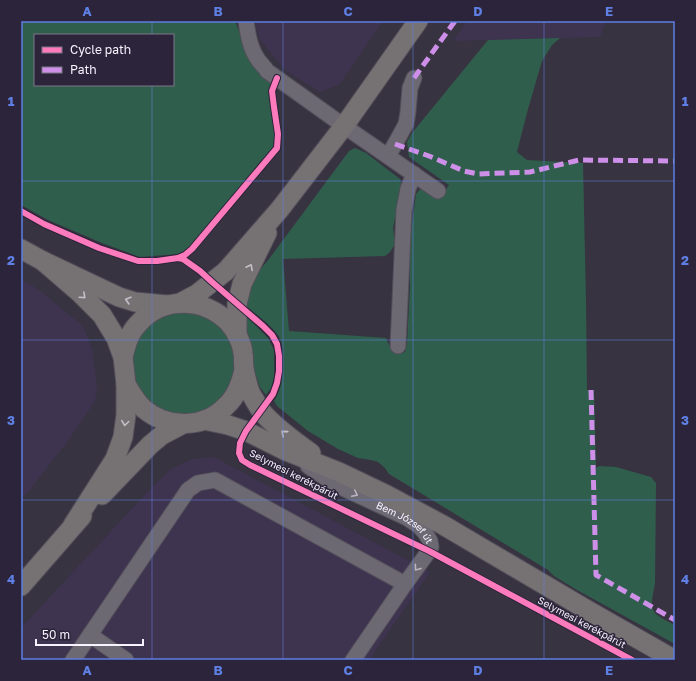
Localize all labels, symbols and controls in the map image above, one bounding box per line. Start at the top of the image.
text: A [82,3,92,19]
text: B [213,3,223,19]
text: C [343,3,353,19]
text: D [473,3,483,19]
text: E [605,3,613,19]
legend [34,34,174,86]
text: Cycle path [70,42,131,57]
text: Path [70,62,97,77]
text: 1 [8,93,15,109]
text: 1 [682,93,689,109]
text: 2 [7,252,15,268]
text: 2 [681,252,689,268]
one-way arrow [245,264,253,271]
one-way arrow [78,291,85,298]
one-way arrow [125,296,132,305]
text: 3 [7,412,15,428]
text: 3 [681,412,689,428]
one-way arrow [121,420,130,426]
one-way arrow [282,431,289,438]
street label: Selymesi kerékpárút [248,446,340,502]
one-way arrow [351,489,358,497]
street label: Bem József út [375,499,436,545]
one-way arrow [415,563,422,570]
text: 4 [7,571,15,587]
text: 4 [681,571,689,587]
street label: Selymesi kerékpárút [536,594,628,650]
scale bar [36,621,143,647]
text: 50 m [42,627,70,642]
text: A [82,662,92,678]
text: B [213,662,223,678]
text: C [343,662,353,678]
text: D [473,662,483,678]
text: E [605,662,613,678]

